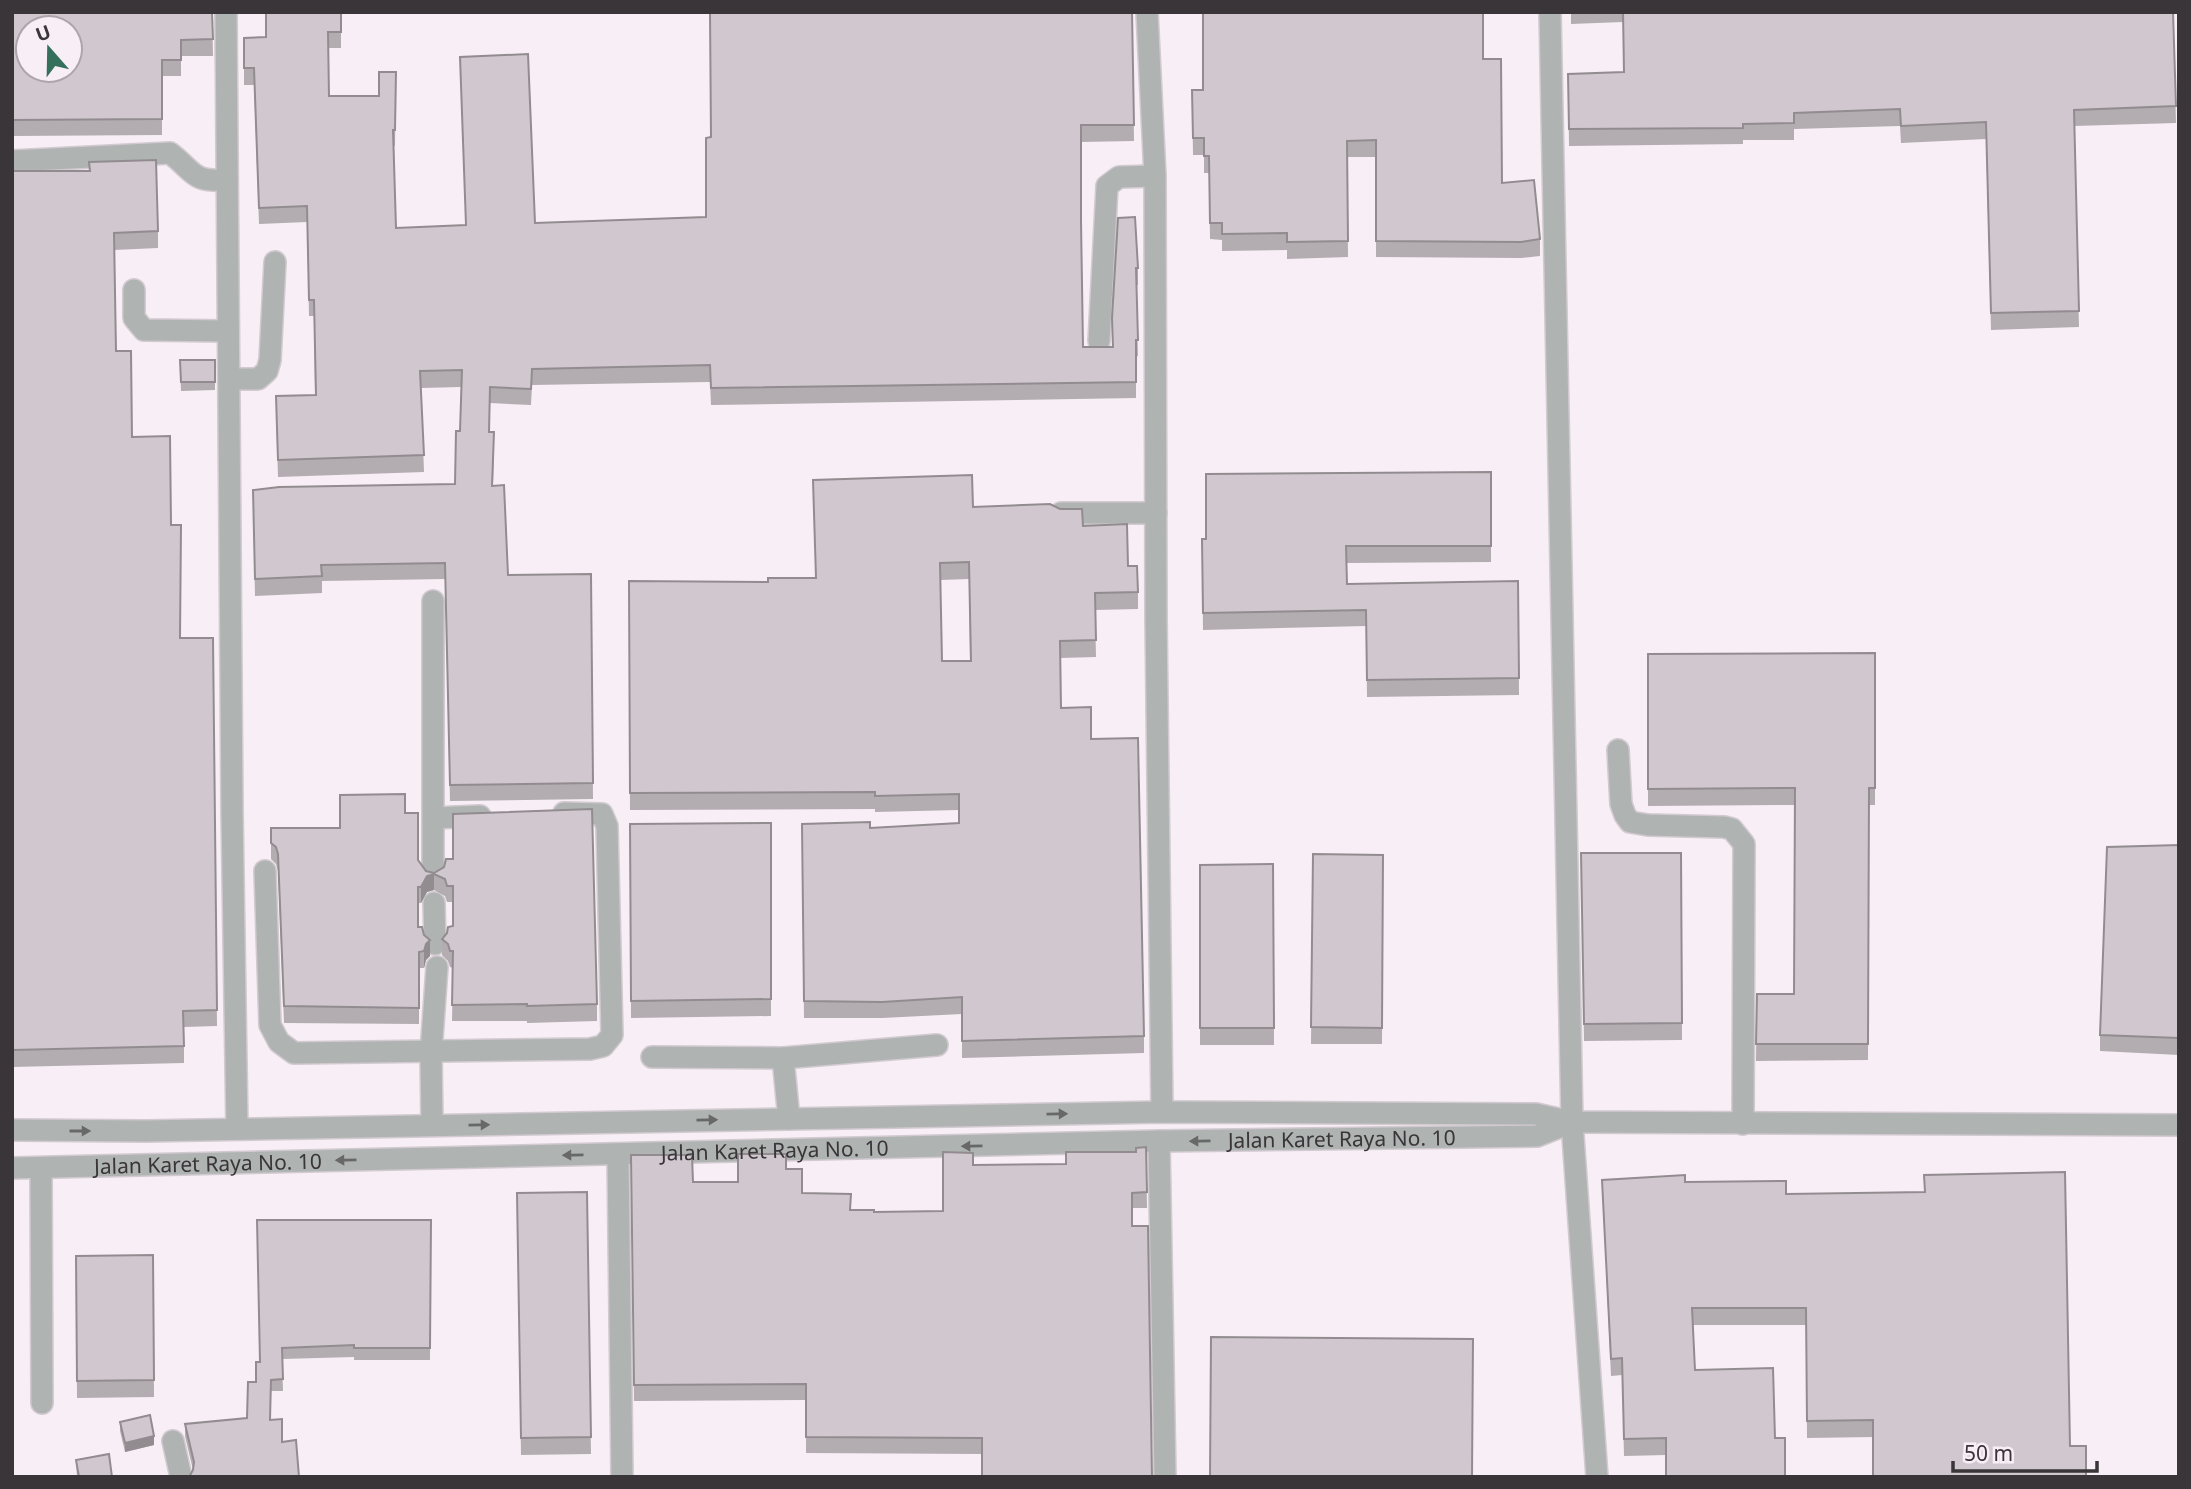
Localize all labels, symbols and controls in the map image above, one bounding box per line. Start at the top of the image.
north arrow [14,14,84,84]
text: U [32,18,54,48]
one-way arrow [1046,1108,1068,1120]
one-way arrow [696,1115,718,1126]
one-way arrow [469,1119,491,1130]
street label: Jalan Karet Raya No. 10 [1226,1123,1456,1154]
one-way arrow [70,1125,92,1136]
street label: Jalan Karet Raya No. 10 [659,1133,889,1167]
one-way arrow [1188,1135,1210,1147]
one-way arrow [961,1140,983,1152]
street label: Jalan Karet Raya No. 10 [92,1147,322,1180]
one-way arrow [562,1150,584,1161]
one-way arrow [335,1155,357,1166]
scale bar [1953,1430,2096,1474]
text: 50 m [1964,1439,2013,1467]

